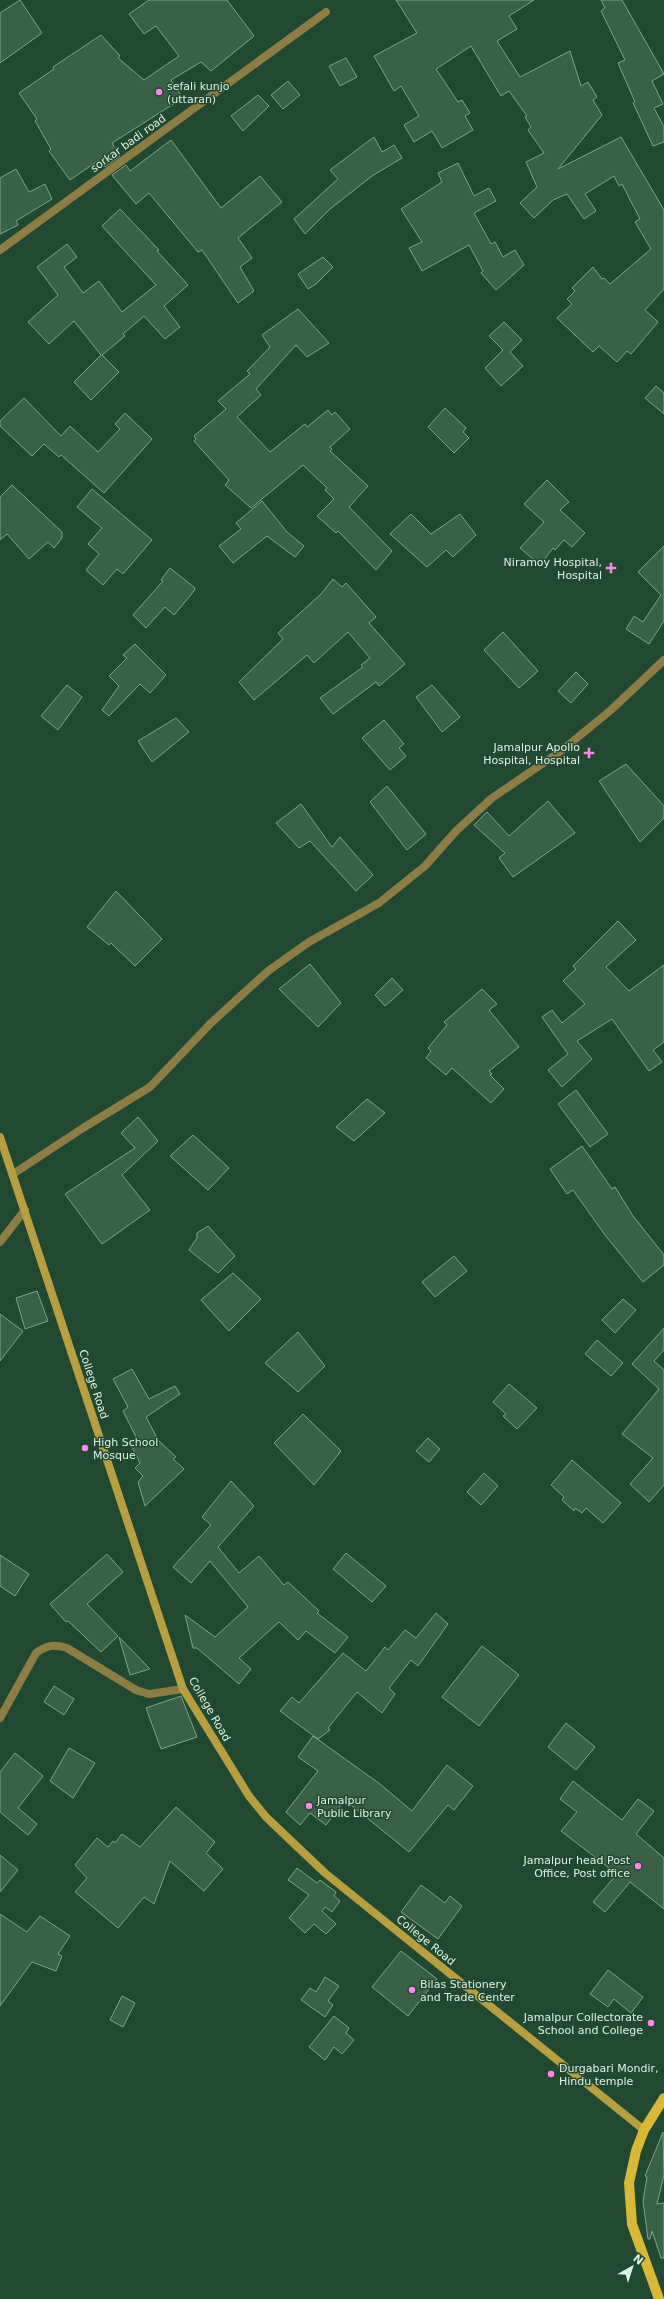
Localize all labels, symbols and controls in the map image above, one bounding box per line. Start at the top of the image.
place label: sefali kunjo (uttaran) [167,80,230,106]
marker: sefali kunjo (uttaran) [154,87,164,97]
street label: sorkar badi road [88,112,168,175]
place label: Niramoy Hospital, Hospital [504,556,602,582]
marker: Niramoy Hospital, Hospital [605,562,617,574]
place label: Jamalpur Apollo Hospital, Hospital [483,741,580,767]
marker: Jamalpur Apollo Hospital, Hospital [583,747,595,759]
street label: College Road [76,1348,111,1420]
place label: High School Mosque [93,1436,158,1462]
marker: High School Mosque [80,1443,90,1453]
street label: College Road [186,1675,233,1744]
place label: Jamalpur Public Library [316,1794,392,1820]
marker: Jamalpur Public Library [304,1801,314,1811]
place label: Jamalpur head Post Office, Post office [523,1854,631,1880]
marker: Jamalpur head Post Office, Post office [633,1861,643,1871]
street label: College Road [394,1913,458,1968]
place label: Bilas Stationery and Trade Center [420,1978,515,2004]
marker: Bilas Stationery and Trade Center [407,1985,417,1995]
place label: Jamalpur Collectorate School and College [523,2011,643,2037]
marker: Jamalpur Collectorate School and College [646,2018,656,2028]
place label: Durgabari Mondir, Hindu temple [559,2062,659,2088]
marker: Durgabari Mondir, Hindu temple [546,2069,556,2079]
north arrow [612,2247,652,2287]
text: N [630,2252,646,2268]

